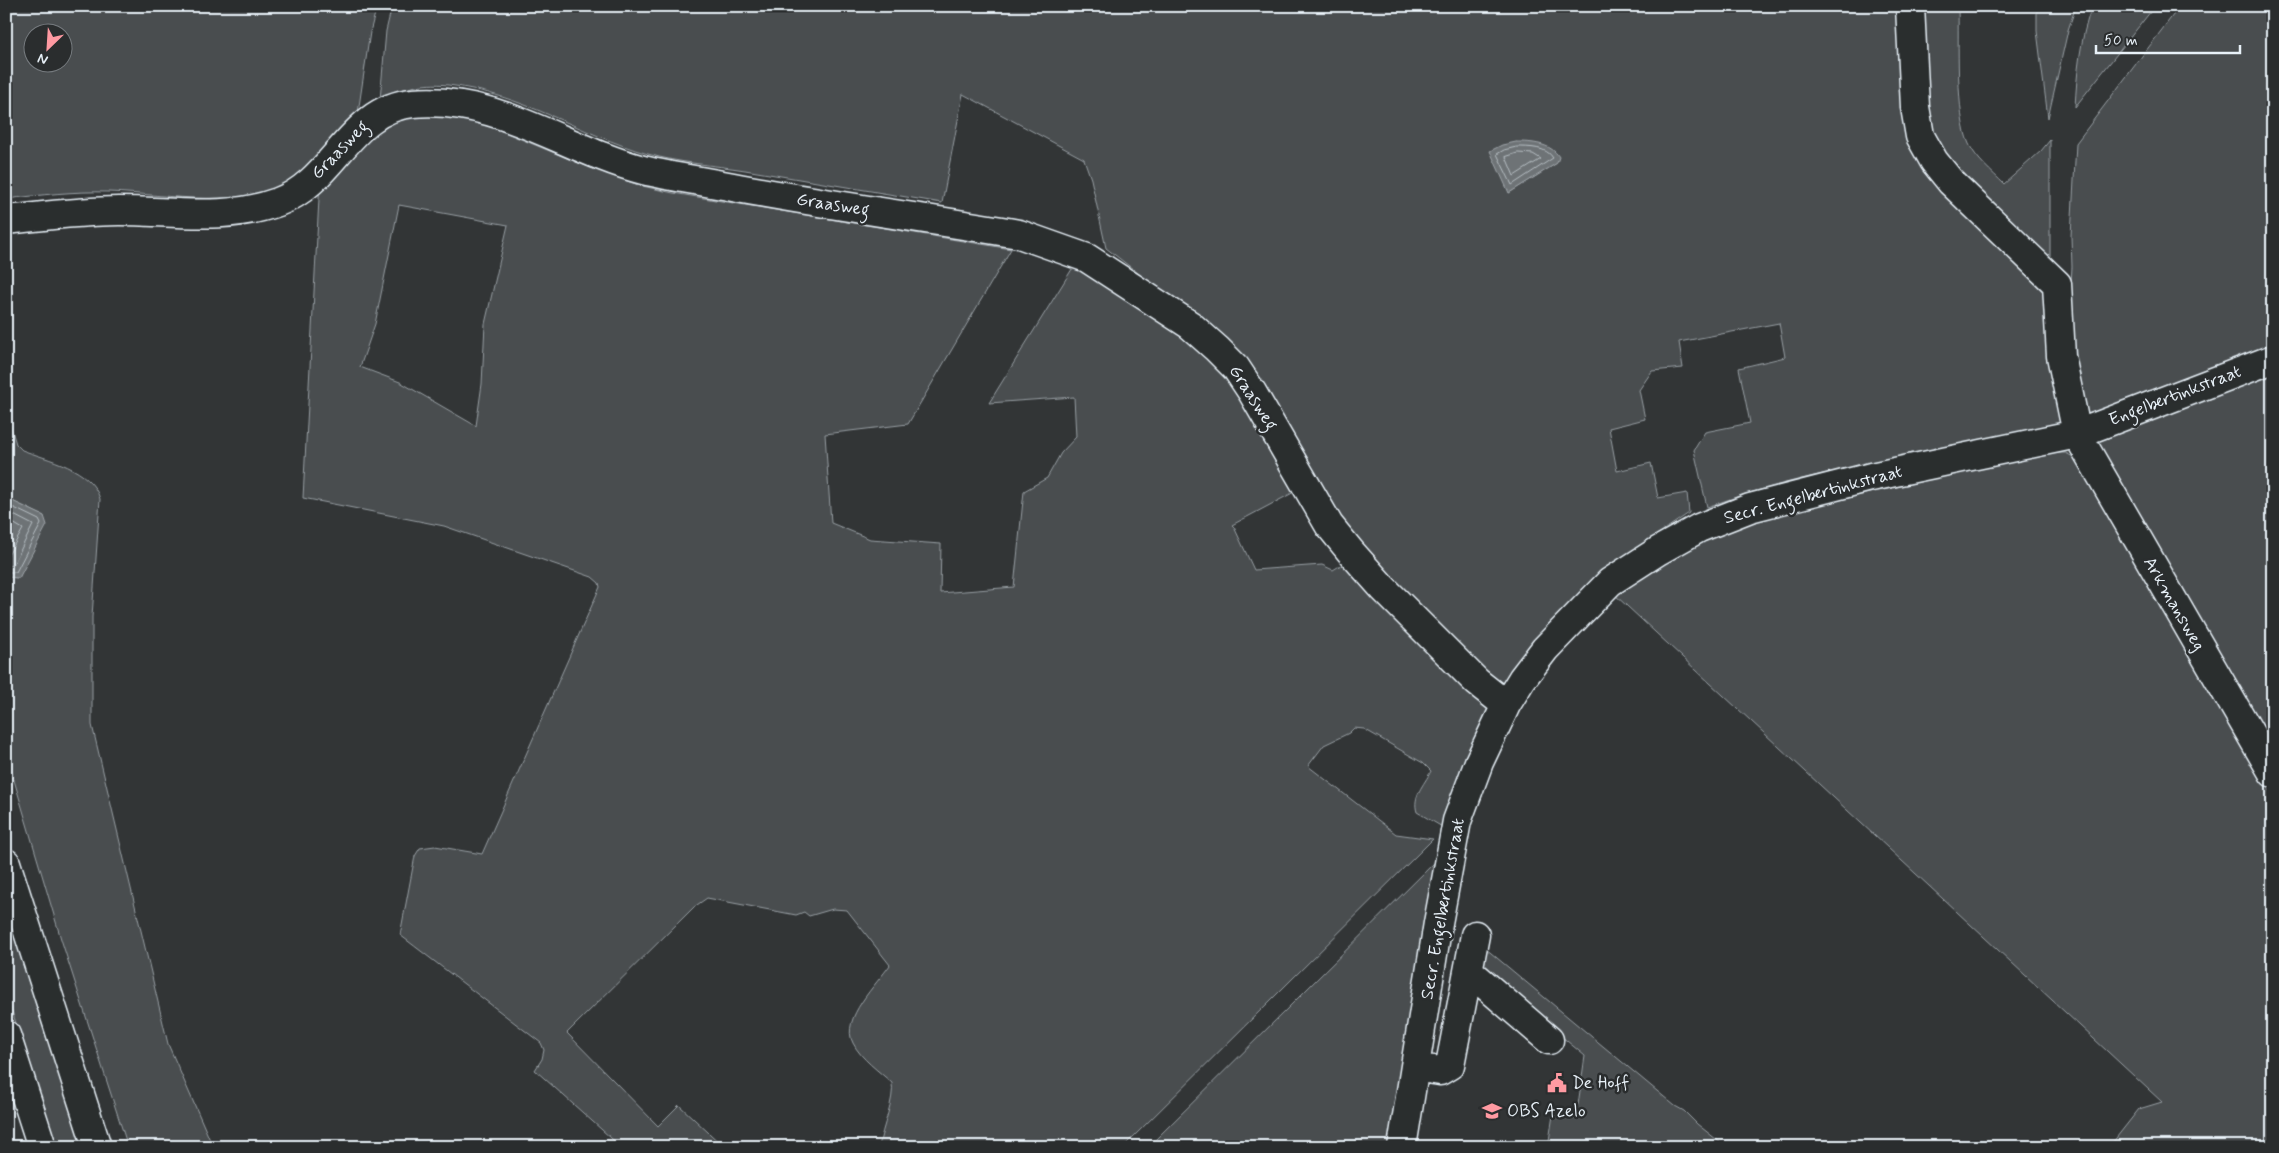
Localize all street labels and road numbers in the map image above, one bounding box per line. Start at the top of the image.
street label: Graasweg [306,115,376,186]
street label: Graasweg [794,187,871,225]
street label: Graasweg [1221,360,1283,437]
street label: Engelbertinkstraat [2106,360,2245,434]
street label: Secr. Engelbertinkstraat [1721,460,1906,532]
street label: Arkmansweg [2137,552,2211,656]
street label: Secr. Engelbertinkstraat [1415,816,1473,1002]

